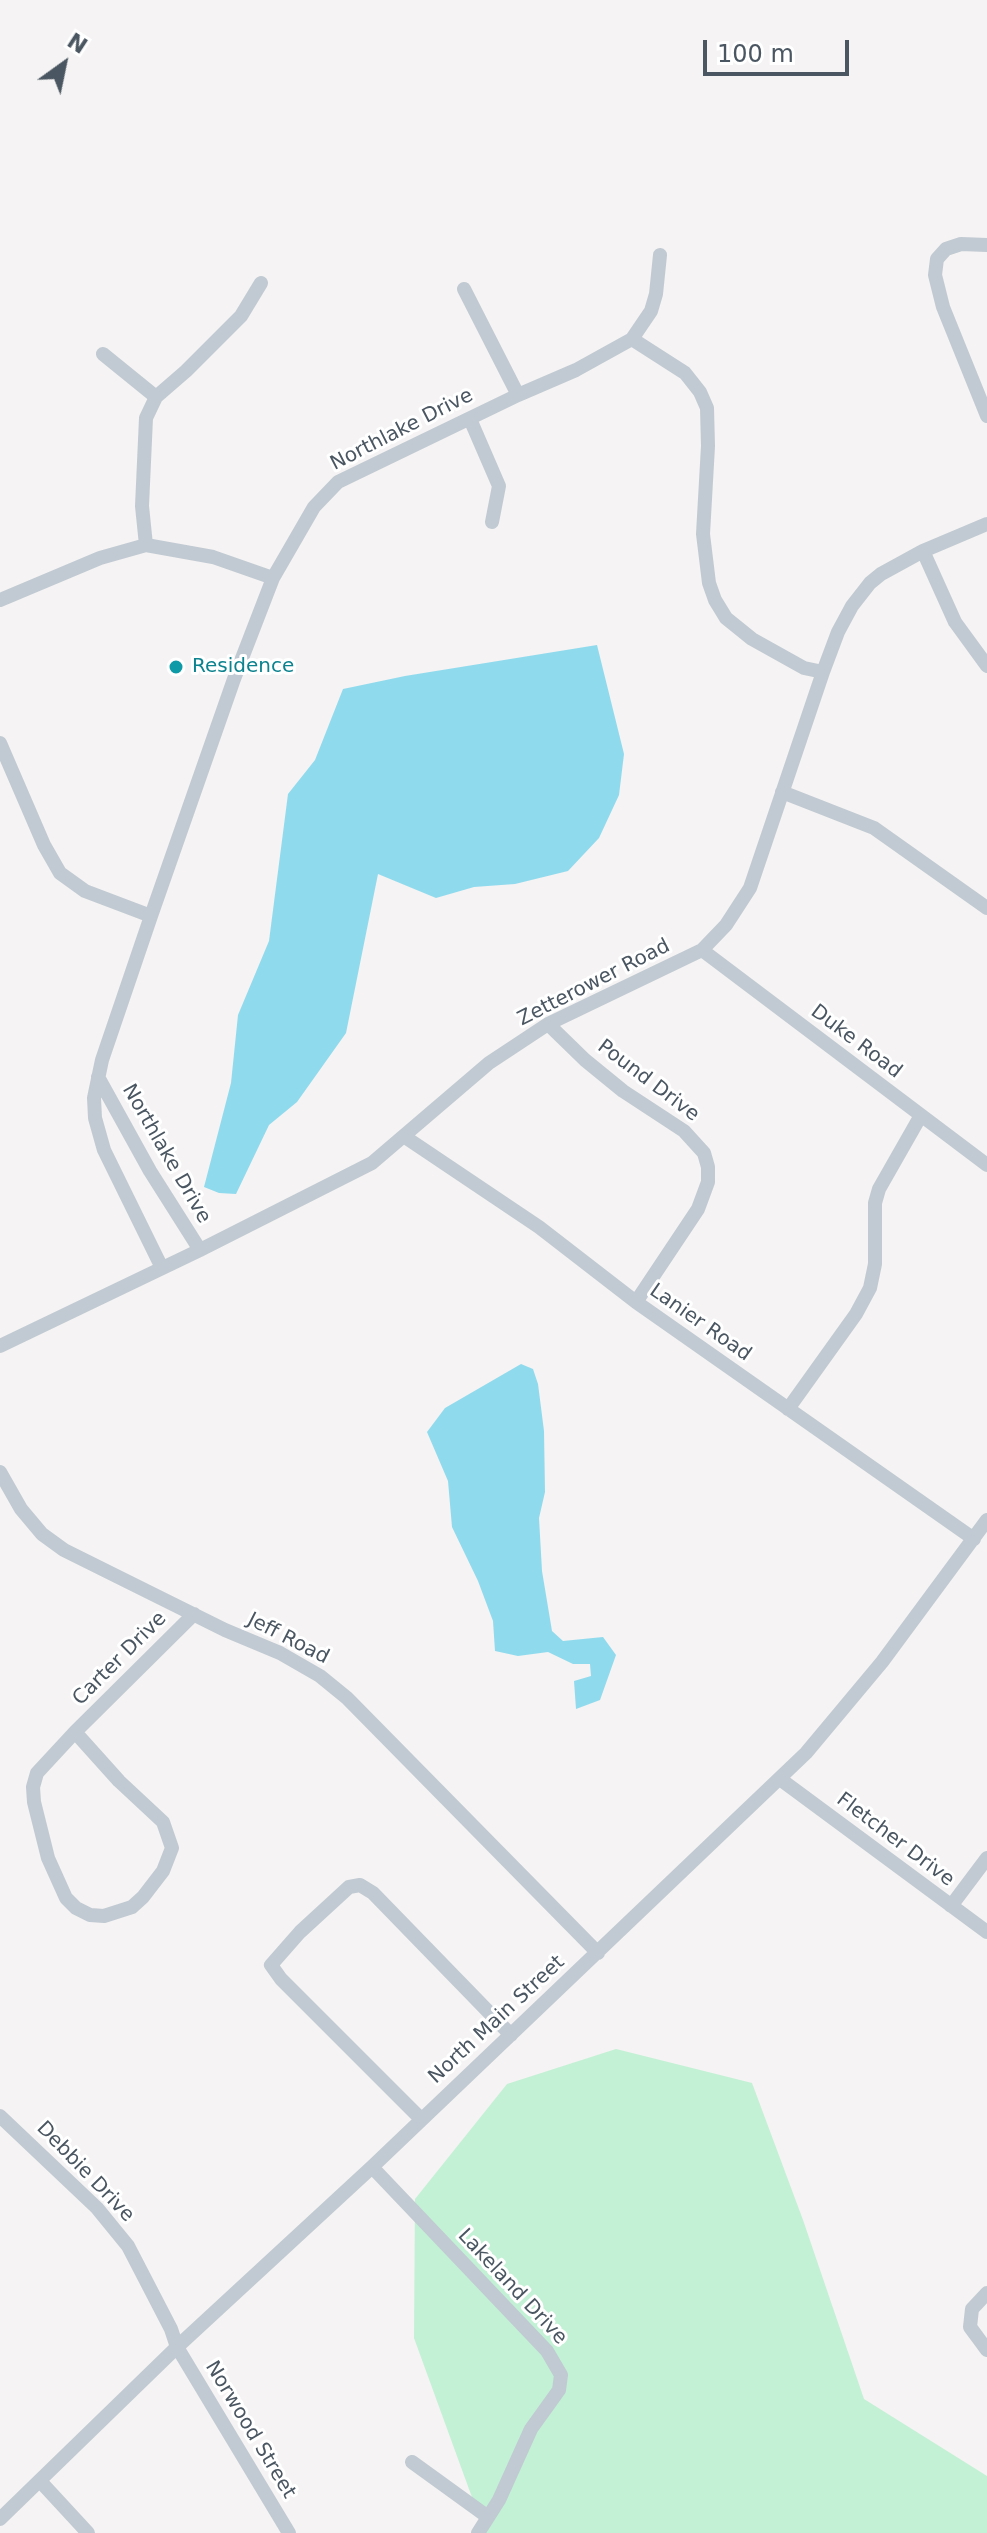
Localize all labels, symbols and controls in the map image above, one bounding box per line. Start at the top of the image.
north arrow [24,24,104,104]
scale bar [707,24,853,74]
text: N [63,28,92,59]
text: 100 m [717,40,794,68]
street label: Northlake Drive [327,384,477,476]
place label: Residence [192,655,294,679]
marker: Residence [167,658,185,676]
street label: Zetterower Road [514,934,674,1032]
street label: Duke Road [806,1000,906,1084]
street label: Pound Drive [592,1035,704,1127]
street label: Northlake Drive [116,1080,216,1228]
street label: Lanier Road [644,1279,756,1367]
street label: Carter Drive [68,1607,172,1711]
street label: Jeff Road [243,1608,333,1670]
street label: Fletcher Drive [831,1788,959,1892]
street label: North Main Street [424,1951,570,2089]
street label: Debbie Drive [31,2117,139,2227]
street label: Lakeland Drive [452,2224,572,2350]
street label: Norwood Street [200,2357,300,2503]

